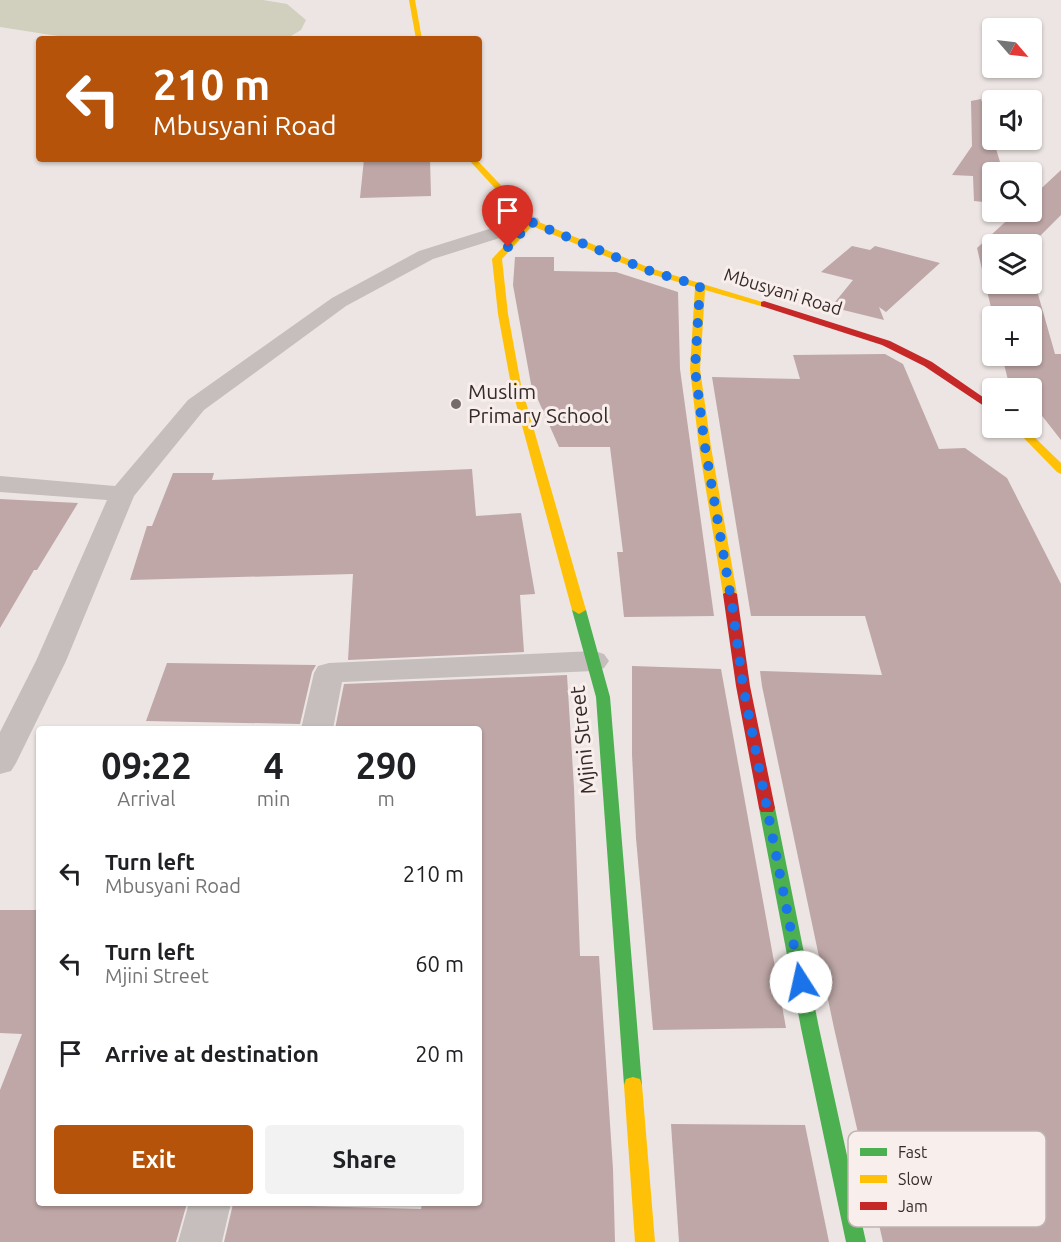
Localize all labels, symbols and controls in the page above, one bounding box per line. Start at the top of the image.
north arrow [982,18,1042,78]
map controls [982,18,1042,438]
icon: left [54,60,132,138]
text: 210 m [153,61,270,108]
button: sound [982,90,1042,150]
text: Mbusyani Road [153,110,337,140]
button: search [982,162,1042,222]
pin [482,185,533,247]
icon: arrive [491,194,524,227]
button: layers [982,234,1042,294]
street label: Mbusyani Road [722,264,845,319]
button: + [982,306,1042,366]
button: − [982,378,1042,438]
place label: Muslim Primary School [468,379,609,427]
marker: Muslim Primary School [449,397,463,411]
street label: Mjini Street [564,685,600,796]
text: 09:22 [101,745,191,786]
text: 4 [263,745,284,786]
text: 290 [356,745,417,786]
text: Arrival [117,787,176,810]
text: min [257,787,290,810]
text: m [378,787,395,810]
text: Turn left [105,849,195,874]
icon: left [54,857,87,890]
text: 210 m [403,861,464,886]
text: Mbusyani Road [105,874,241,897]
text: Turn left [105,939,195,964]
icon: left [54,947,87,980]
position arrow [769,950,833,1014]
text: 60 m [415,951,464,976]
text: Mjini Street [105,964,209,987]
icon: arrive [54,1037,87,1070]
text: Arrive at destination [105,1041,319,1066]
text: 20 m [415,1041,464,1066]
button: Exit [54,1125,253,1194]
button: Share [265,1125,464,1194]
legend [848,1131,1046,1227]
text: Fast [898,1143,928,1161]
text: Slow [898,1170,933,1188]
text: Jam [898,1197,928,1215]

